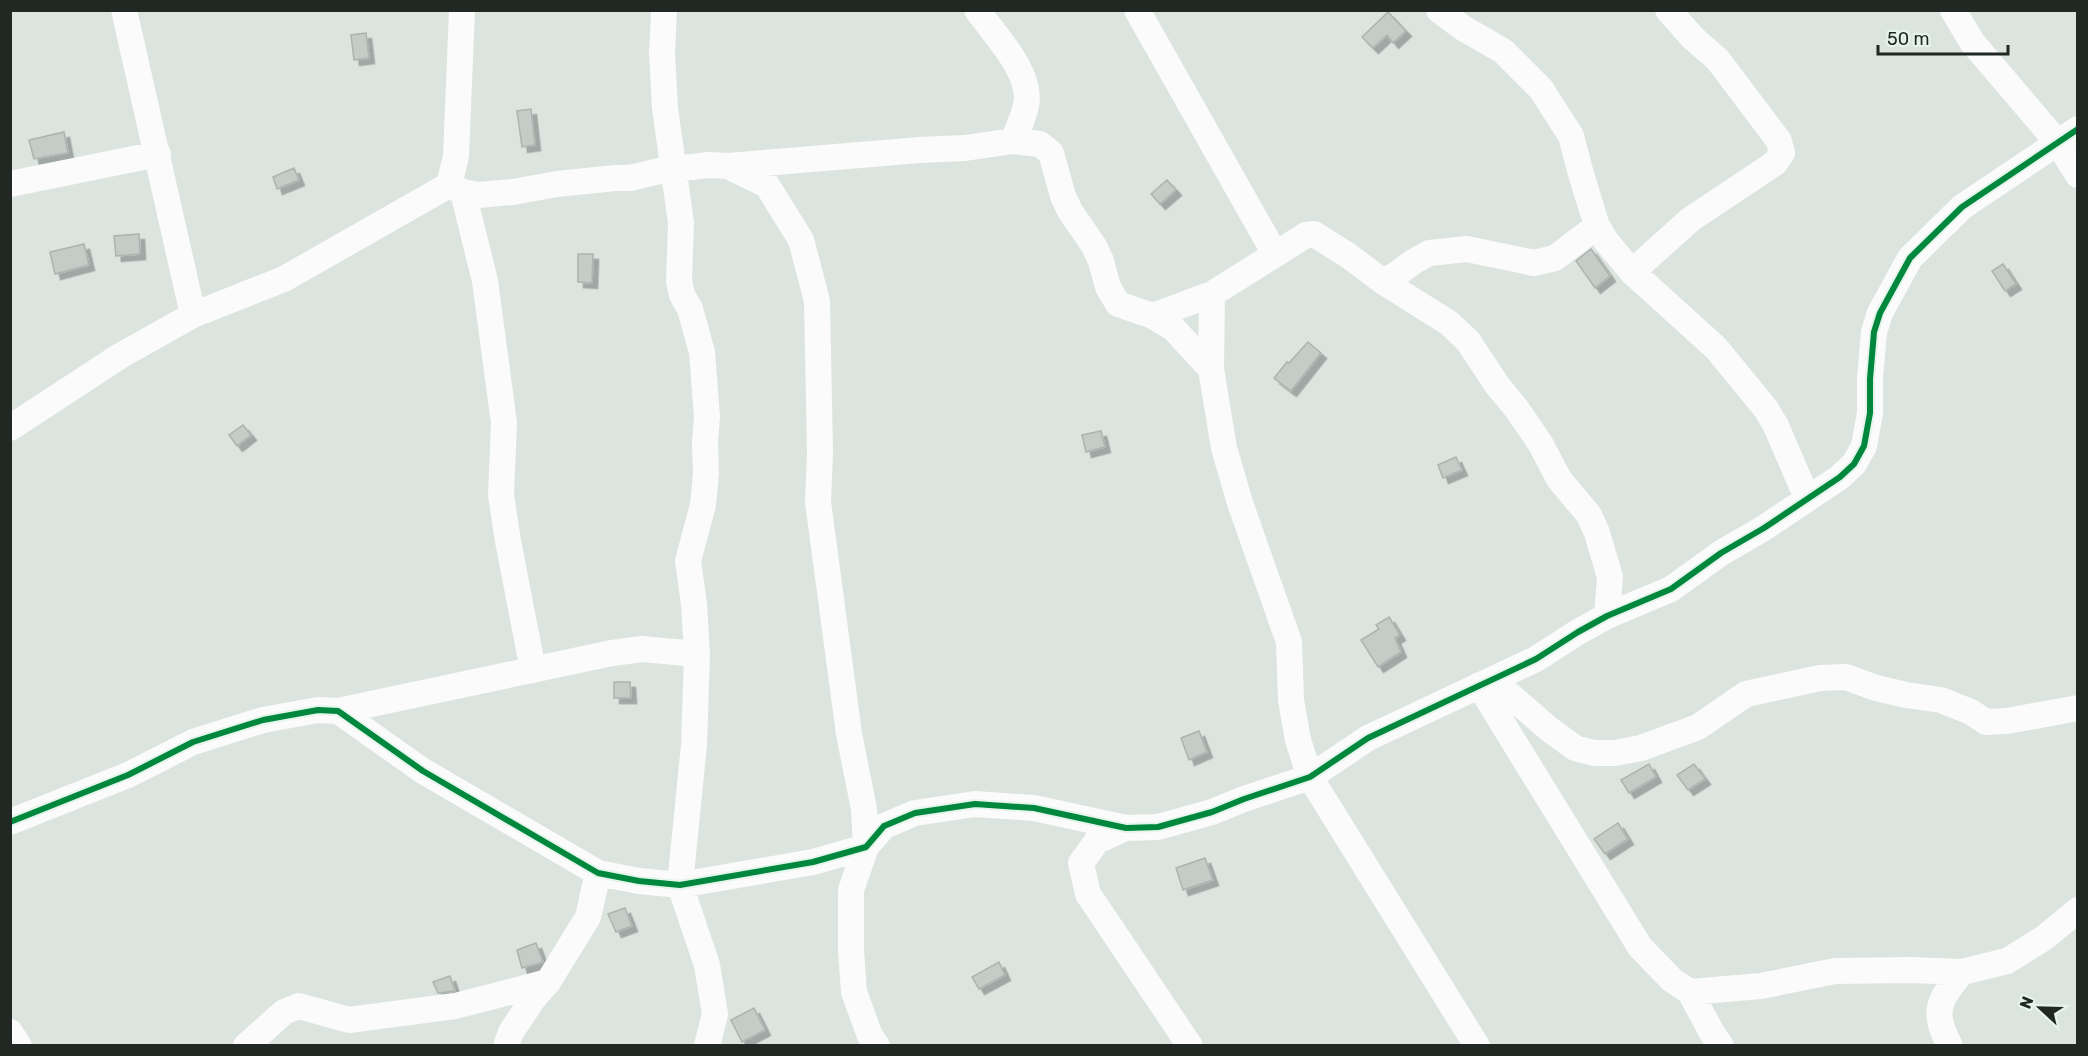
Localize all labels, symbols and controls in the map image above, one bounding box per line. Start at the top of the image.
scale bar [1878,18,2008,56]
text: 50 m [1887,28,1930,50]
north arrow [2010,978,2070,1038]
text: N [2016,994,2038,1011]

